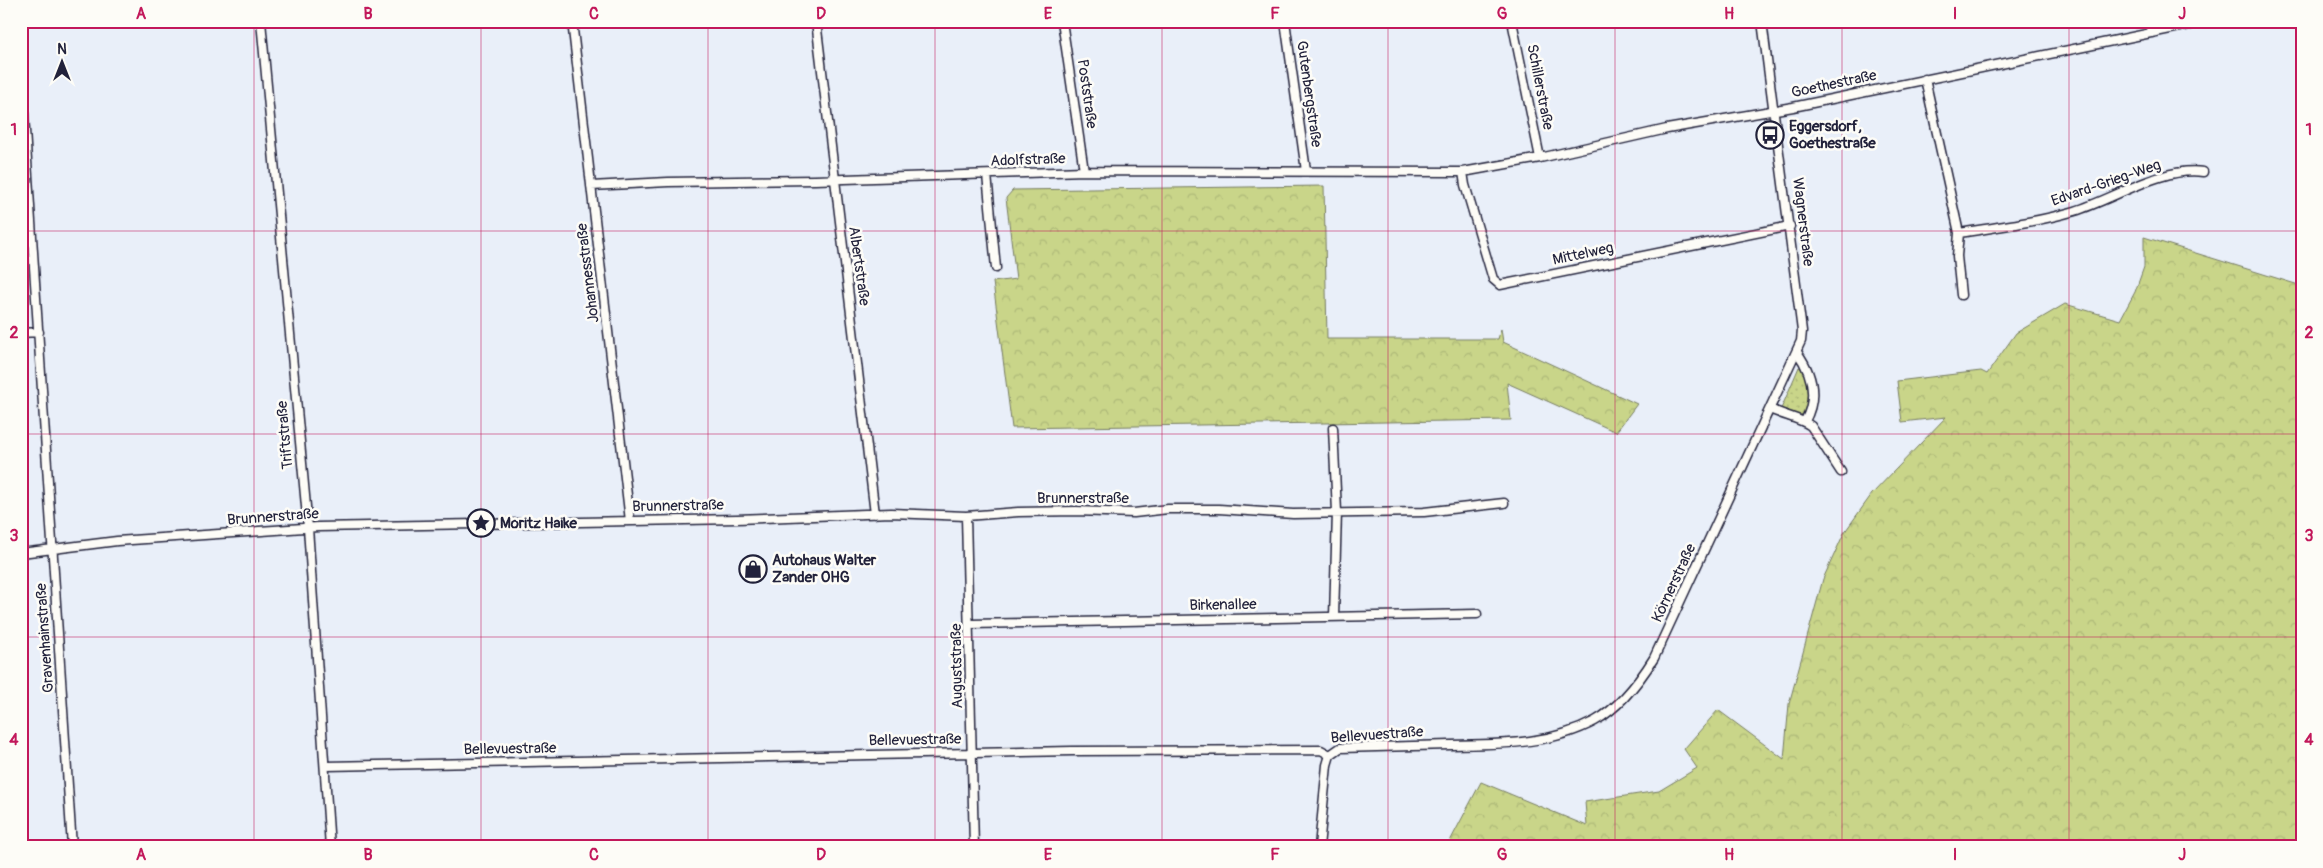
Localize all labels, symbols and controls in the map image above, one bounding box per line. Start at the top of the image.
text: A [136,4,147,24]
text: B [363,4,373,24]
text: C [589,4,599,24]
text: D [816,4,826,24]
text: E [1044,4,1053,24]
text: F [1270,4,1280,24]
text: G [1497,4,1508,24]
text: H [1724,4,1734,24]
text: I [1953,4,1957,24]
text: J [2178,4,2186,24]
north arrow [38,38,88,88]
street label: Gutenbergstraße [1292,39,1326,149]
text: N [57,41,67,58]
street label: Schillerstraße [1522,43,1558,132]
street label: Poststraße [1073,58,1101,130]
street label: Goethestraße [1790,66,1879,102]
place label: Eggersdorf, Goethestraße [1789,117,1876,153]
text: 1 [11,120,17,140]
bus stop icon: Eggersdorf, Goethestraße [1755,120,1785,150]
text: 1 [2306,120,2312,140]
street label: Adolfstraße [990,149,1066,171]
street label: Edvard-Grieg-Weg [2049,155,2163,211]
street label: Wagnerstraße [1788,177,1818,268]
street label: Johannesstraße [572,221,604,324]
street label: Albertstraße [844,225,874,308]
street label: Mittelweg [1551,238,1615,270]
text: 2 [10,323,19,343]
text: 2 [2305,323,2314,343]
street label: Triftstraße [272,399,297,470]
street label: Brunnerstraße [1037,489,1129,508]
street label: Brunnerstraße [632,496,725,516]
street label: Brunnerstraße [227,504,320,530]
place icon: Moritz Haike [466,508,496,538]
place label: Moritz Haike [500,514,577,533]
text: 3 [10,526,19,546]
text: 3 [2305,526,2314,546]
street label: Körnerstraße [1648,540,1701,625]
place label: Autohaus Walter Zander OHG [772,551,877,587]
shop icon: Autohaus Walter Zander OHG [738,554,768,584]
street label: Gravenhainstraße [32,582,58,694]
street label: Birkenallee [1189,595,1257,615]
street label: Auguststraße [947,623,967,709]
street label: Bellevuestraße [1330,722,1425,748]
text: 4 [9,730,19,750]
street label: Bellevuestraße [868,730,962,750]
text: 4 [2304,730,2314,750]
street label: Bellevuestraße [463,739,557,759]
text: A [136,845,147,865]
text: B [363,845,373,865]
text: C [589,845,599,865]
text: D [816,845,826,865]
text: E [1044,845,1053,865]
text: F [1270,845,1280,865]
text: G [1497,845,1508,865]
text: H [1724,845,1734,865]
text: I [1953,845,1957,865]
text: J [2178,845,2186,865]

